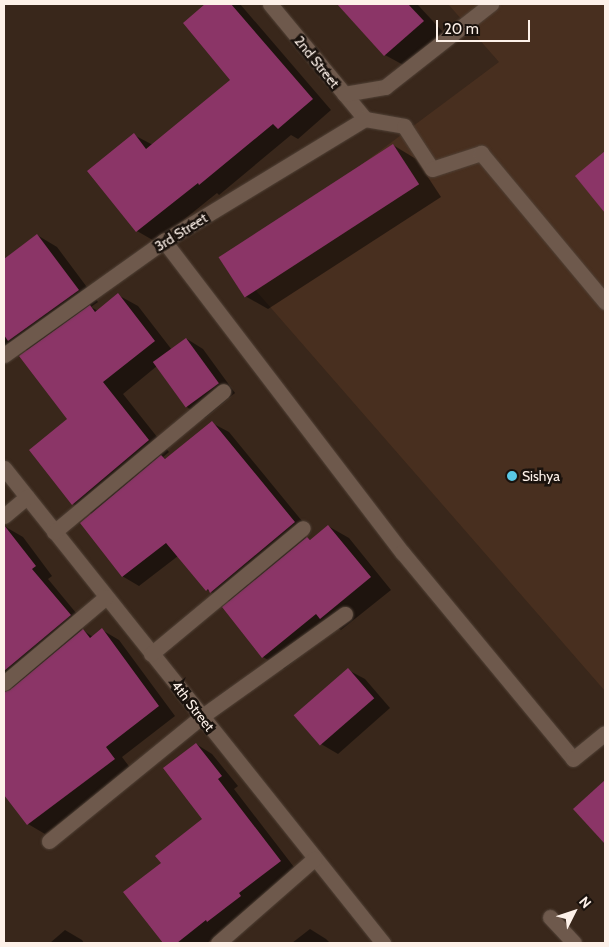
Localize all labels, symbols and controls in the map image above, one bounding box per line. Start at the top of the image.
scale bar [439,10,533,42]
text: 20 m [444,20,479,38]
street label: 2nd Street [291,33,343,91]
street label: 3rd Street [152,209,210,255]
place label: Sishya [522,468,560,484]
marker: Sishya [506,470,518,482]
street label: 4th Street [168,677,218,735]
north arrow [549,887,599,937]
text: N [575,893,595,912]

